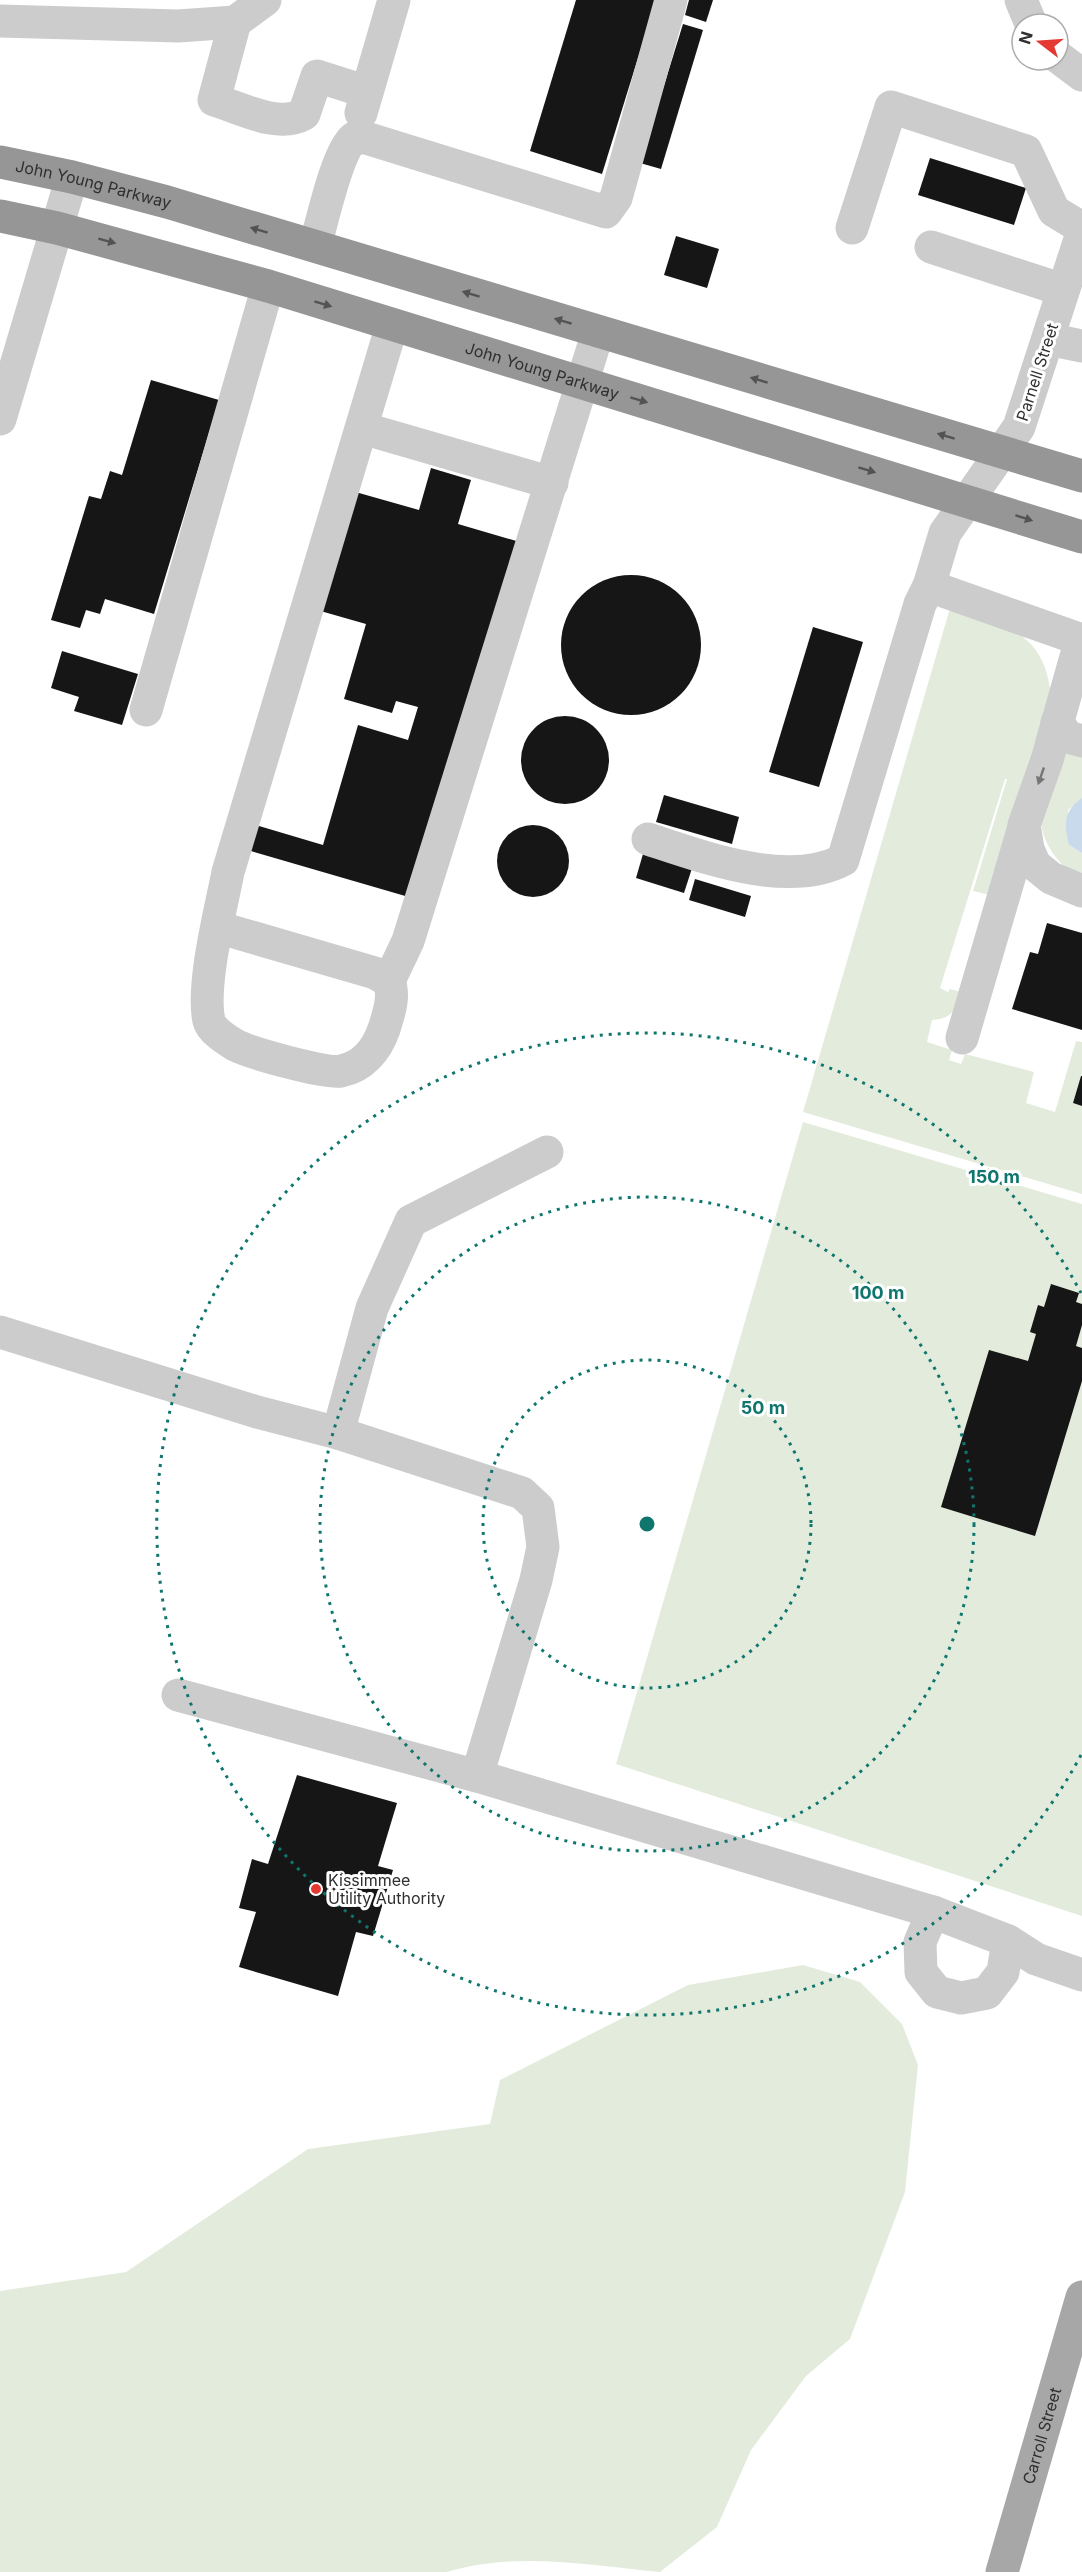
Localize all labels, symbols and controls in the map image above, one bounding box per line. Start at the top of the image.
north arrow [1010,12,1070,72]
text: N [1014,29,1037,46]
street label: John Young Parkway [14,156,173,213]
one-way arrow [250,225,268,234]
one-way arrow [98,237,116,247]
one-way arrow [462,289,480,298]
one-way arrow [314,299,332,309]
one-way arrow [554,316,572,325]
street label: Parnell Street [1012,321,1062,423]
street label: John Young Parkway [463,337,621,404]
one-way arrow [750,375,768,384]
one-way arrow [630,396,648,405]
one-way arrow [937,431,955,440]
one-way arrow [858,466,876,475]
one-way arrow [1015,514,1033,524]
one-way arrow [1036,767,1045,785]
text: 150 m [968,1166,1020,1187]
text: 100 m [852,1282,904,1303]
text: 50 m [741,1397,785,1418]
centre of rings [637,1514,657,1534]
place label: Kissimmee Utility Authority [328,1870,445,1908]
marker: Kissimmee Utility Authority [309,1882,323,1896]
street label: Carroll Street [1018,2385,1065,2486]

